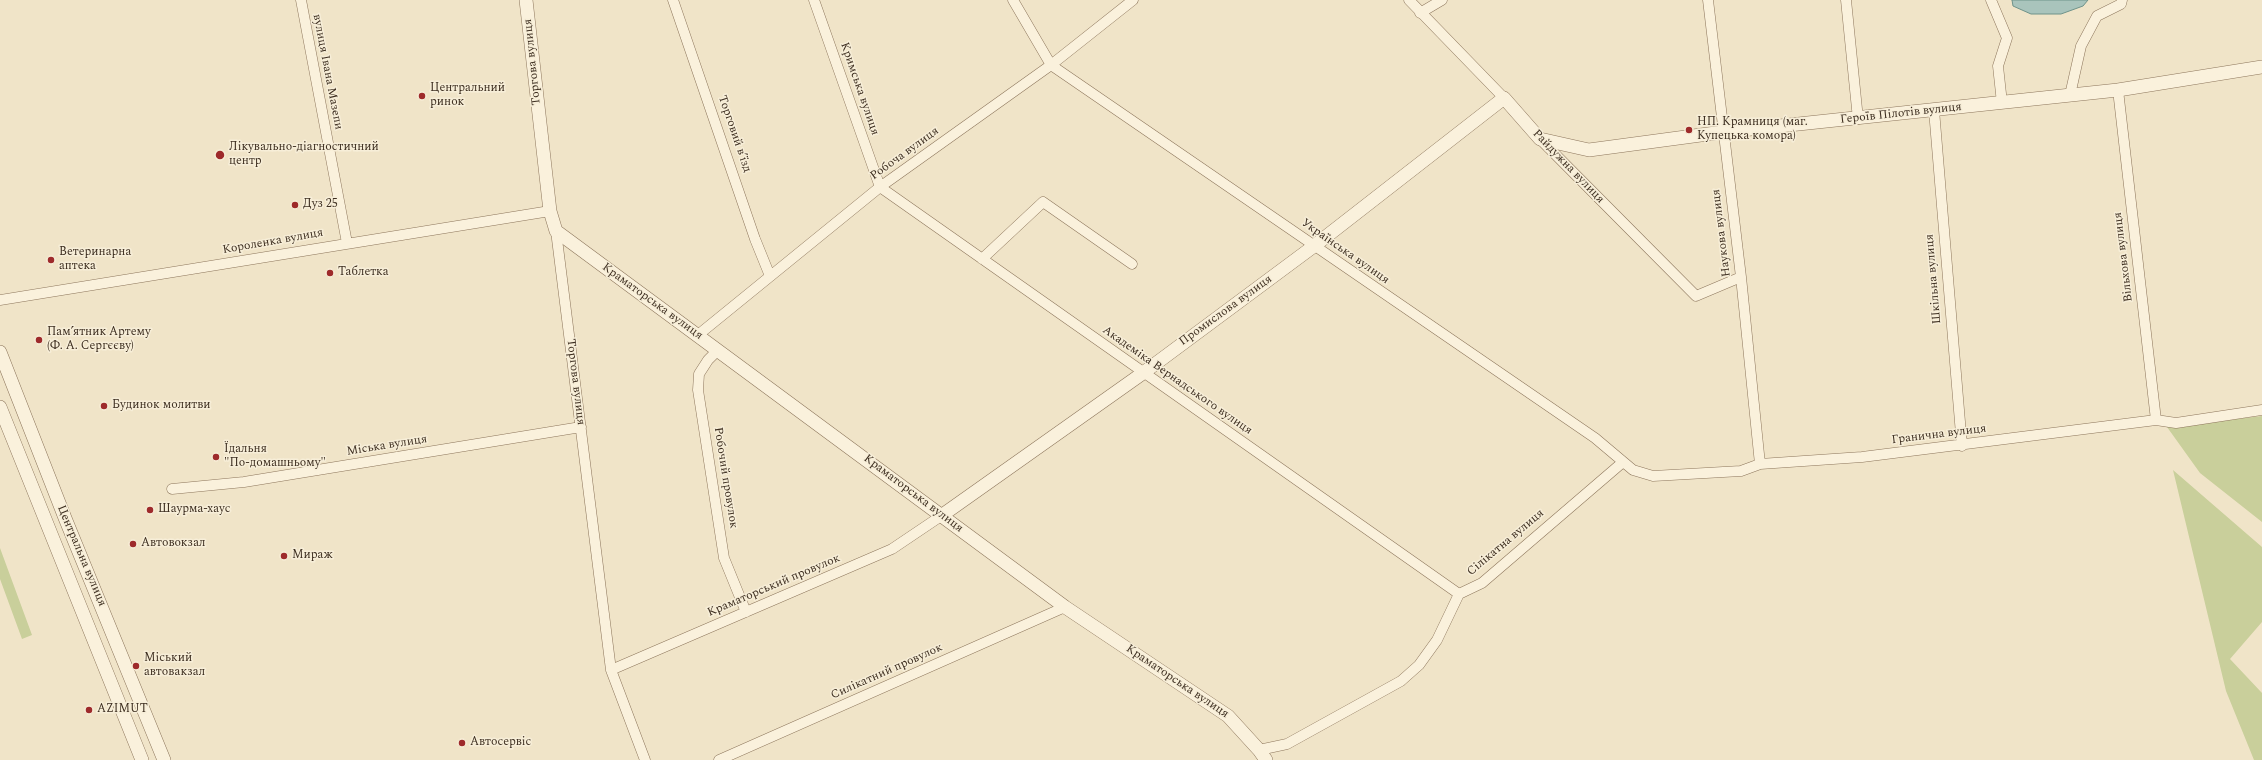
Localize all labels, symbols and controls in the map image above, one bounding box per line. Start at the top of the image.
street label: вулиця Івана Мазепи [309,13,345,131]
street label: Торгова вулиця [521,18,545,106]
street label: Кримська вулиця [836,41,882,137]
place label: Центральний ринок [430,82,505,110]
marker: Центральний ринок [417,91,427,101]
street label: Торговий в’їзд [714,94,754,174]
street label: Героїв Пілотів вулиця [1840,100,1962,128]
place label: НП. Крамниця (маг. Купецька комора) [1697,116,1808,144]
street label: Робоча вулиця [868,124,942,184]
marker: НП. Крамниця (маг. Купецька комора) [1684,125,1694,135]
street label: Райдужна вулиця [1529,127,1607,207]
place label: Лікувально-діагностичний центр [229,141,379,169]
marker: Лікувально-діагностичний центр [214,149,226,161]
street label: Наукова вулиця [1709,188,1735,278]
place label: Дуз 25 [303,198,338,212]
marker: Дуз 25 [290,200,300,210]
street label: Вільхова вулиця [2111,211,2137,303]
street label: Українська вулиця [1298,216,1392,288]
street label: Короленка вулиця [222,226,324,258]
street label: Шкільна вулиця [1923,233,1945,325]
place label: Ветеринарна аптека [59,246,131,274]
marker: Ветеринарна аптека [46,255,56,265]
street label: Краматорська вулиця [599,261,705,343]
place label: Таблетка [338,266,388,280]
marker: Таблетка [325,268,335,278]
street label: Промислова вулиця [1177,272,1275,350]
street label: Академіка Вернадського вулиця [1099,323,1255,439]
place label: Пам’ятник Артему (Ф. А. Сергєєву) [47,326,151,354]
marker: Пам’ятник Артему (Ф. А. Сергєєву) [34,335,44,345]
street label: Торгова вулиця [563,338,587,426]
place label: Будинок молитви [112,399,210,413]
marker: Будинок молитви [99,401,109,411]
street label: Гранична вулиця [1891,422,1987,448]
street label: Робочий провулок [710,426,740,530]
street label: Міська вулиця [346,433,428,459]
place label: Їдальня "По-домашньому" [224,443,326,471]
marker: Їдальня "По-домашньому" [211,452,221,462]
street label: Краматорська вулиця [860,452,966,536]
street label: Центральна вулиця [53,503,109,609]
place label: Шаурма-хаус [158,503,230,517]
marker: Шаурма-хаус [145,505,155,515]
street label: Сілікатна вулиця [1465,507,1547,579]
place label: Автовокзал [141,537,206,551]
marker: Автовокзал [128,539,138,549]
place label: Мираж [292,549,333,563]
marker: Мираж [279,551,289,561]
street label: Краматорський провулок [706,552,842,620]
street label: Силікатний провулок [829,641,945,703]
street label: Краматорська вулиця [1123,642,1231,722]
place label: Міський автовакзал [144,652,205,680]
marker: Міський автовакзал [131,661,141,671]
place label: AZIMUT [97,703,148,717]
marker: AZIMUT [84,705,94,715]
place label: Автосервіс [470,736,531,750]
marker: Автосервіс [457,738,467,748]

